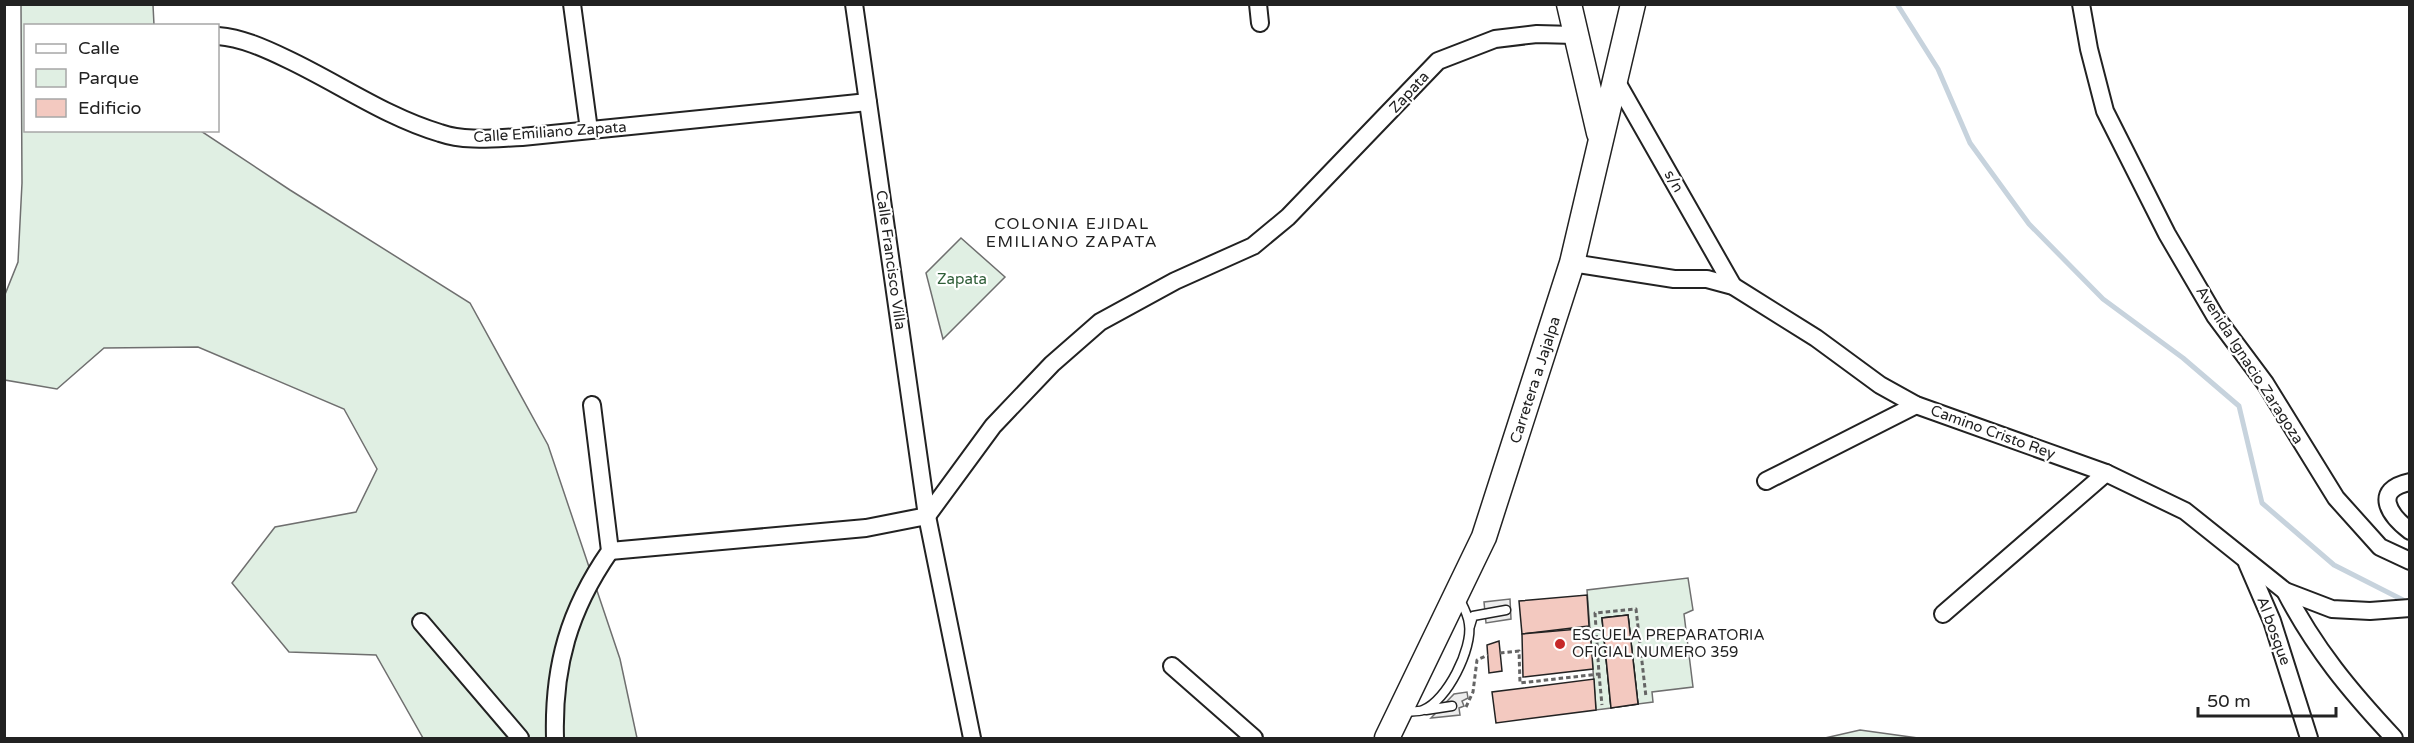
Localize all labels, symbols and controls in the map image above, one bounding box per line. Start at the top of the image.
legend [24,24,219,132]
text: Calle [78,37,120,59]
text: Parque [78,67,139,89]
street label: Zapata [1385,68,1433,116]
text: Edificio [78,97,142,119]
street label: Calle Emiliano Zapata [473,118,627,146]
street label: s/n [1661,167,1687,195]
street label: Calle Francisco Villa [872,189,910,331]
district label: COLONIA EJIDAL EMILIANO ZAPATA [986,214,1158,252]
park label: Zapata [937,270,987,288]
street label: Avenida Ignacio Zaragoza [2192,283,2308,447]
street label: Carretera a Jajalpa [1506,314,1564,446]
street label: Camino Cristo Rey [1928,401,2058,463]
street label: Al bosque [2253,594,2295,668]
place label: ESCUELA PREPARATORIA OFICIAL NUMERO 359 [1572,626,1765,661]
marker: ESCUELA PREPARATORIA OFICIAL NUMERO 359 [1553,637,1567,651]
scale bar [2198,680,2336,718]
text: 50 m [2207,690,2251,712]

